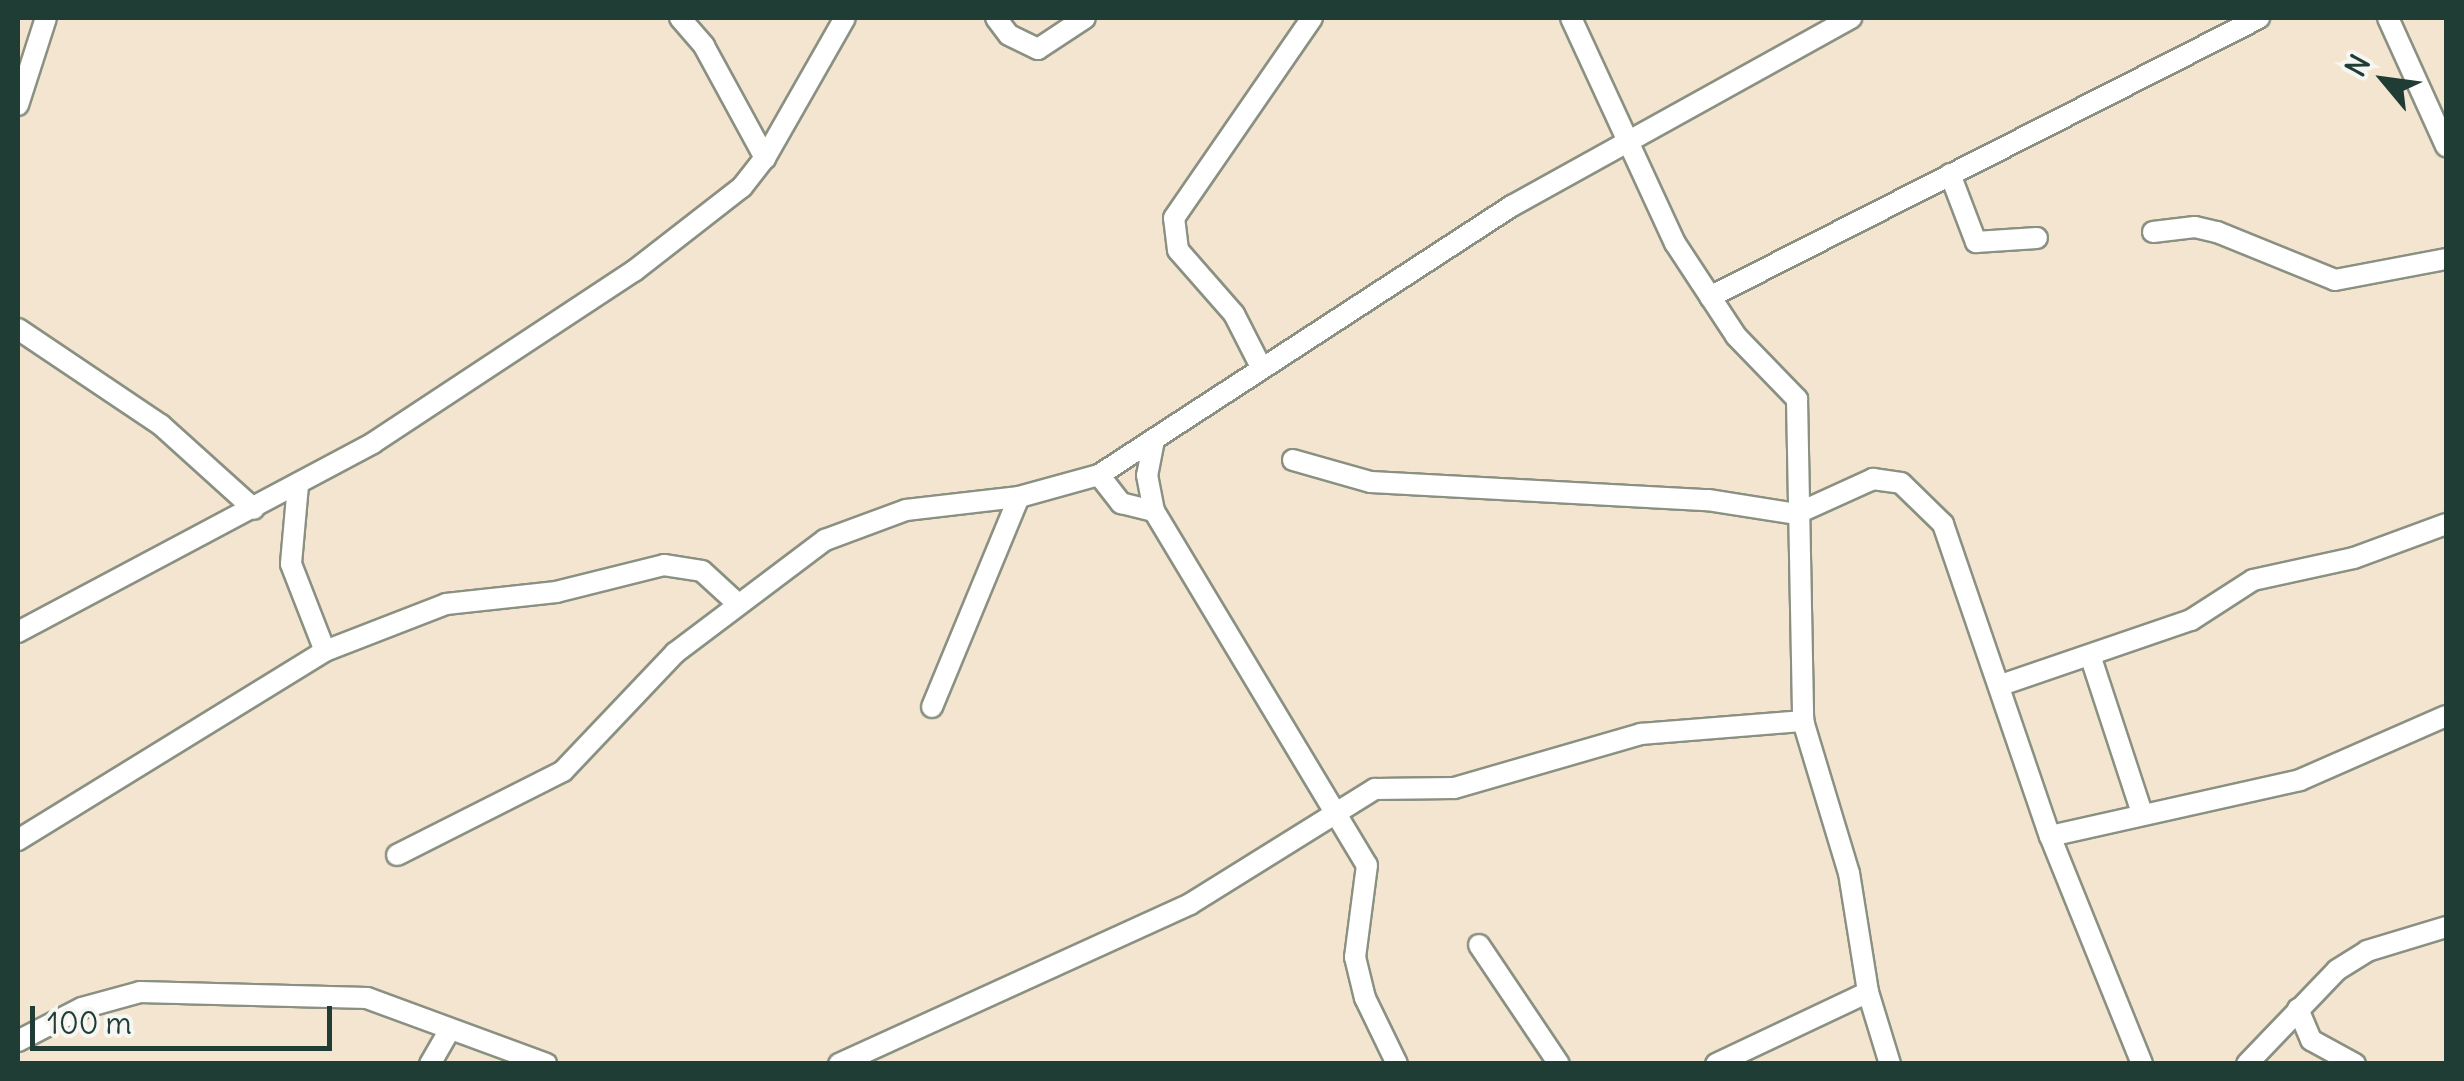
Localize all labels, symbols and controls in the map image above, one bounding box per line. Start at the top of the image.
north arrow [2334,30,2434,130]
text: N [2337,48,2378,83]
scale bar [35,986,338,1048]
text: 100 m [47,1004,132,1042]

